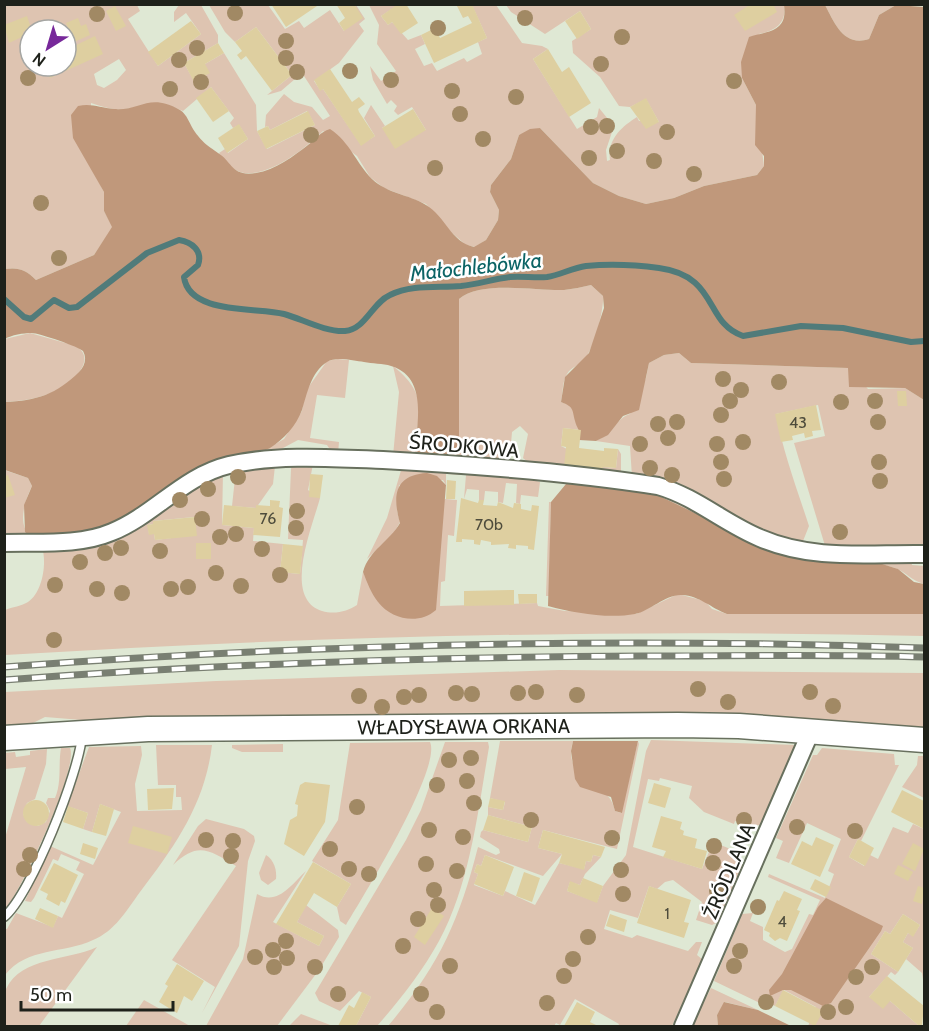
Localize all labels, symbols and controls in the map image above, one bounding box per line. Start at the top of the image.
north arrow [18,18,78,78]
text: N [29,49,50,71]
water label: Małochlebówka [408,247,543,286]
house number: 43 [789,413,807,432]
street label: ŚRODKOWA [408,429,521,463]
house number: 76 [260,509,276,528]
house number: 70b [475,515,503,534]
street label: WŁADYSŁAWA ORKANA [357,714,571,739]
street label: ŹRÓDLANA [698,819,760,923]
house number: 1 [664,904,670,923]
house number: 4 [777,912,787,931]
scale bar [21,974,172,1012]
text: 50 m [30,984,72,1006]

